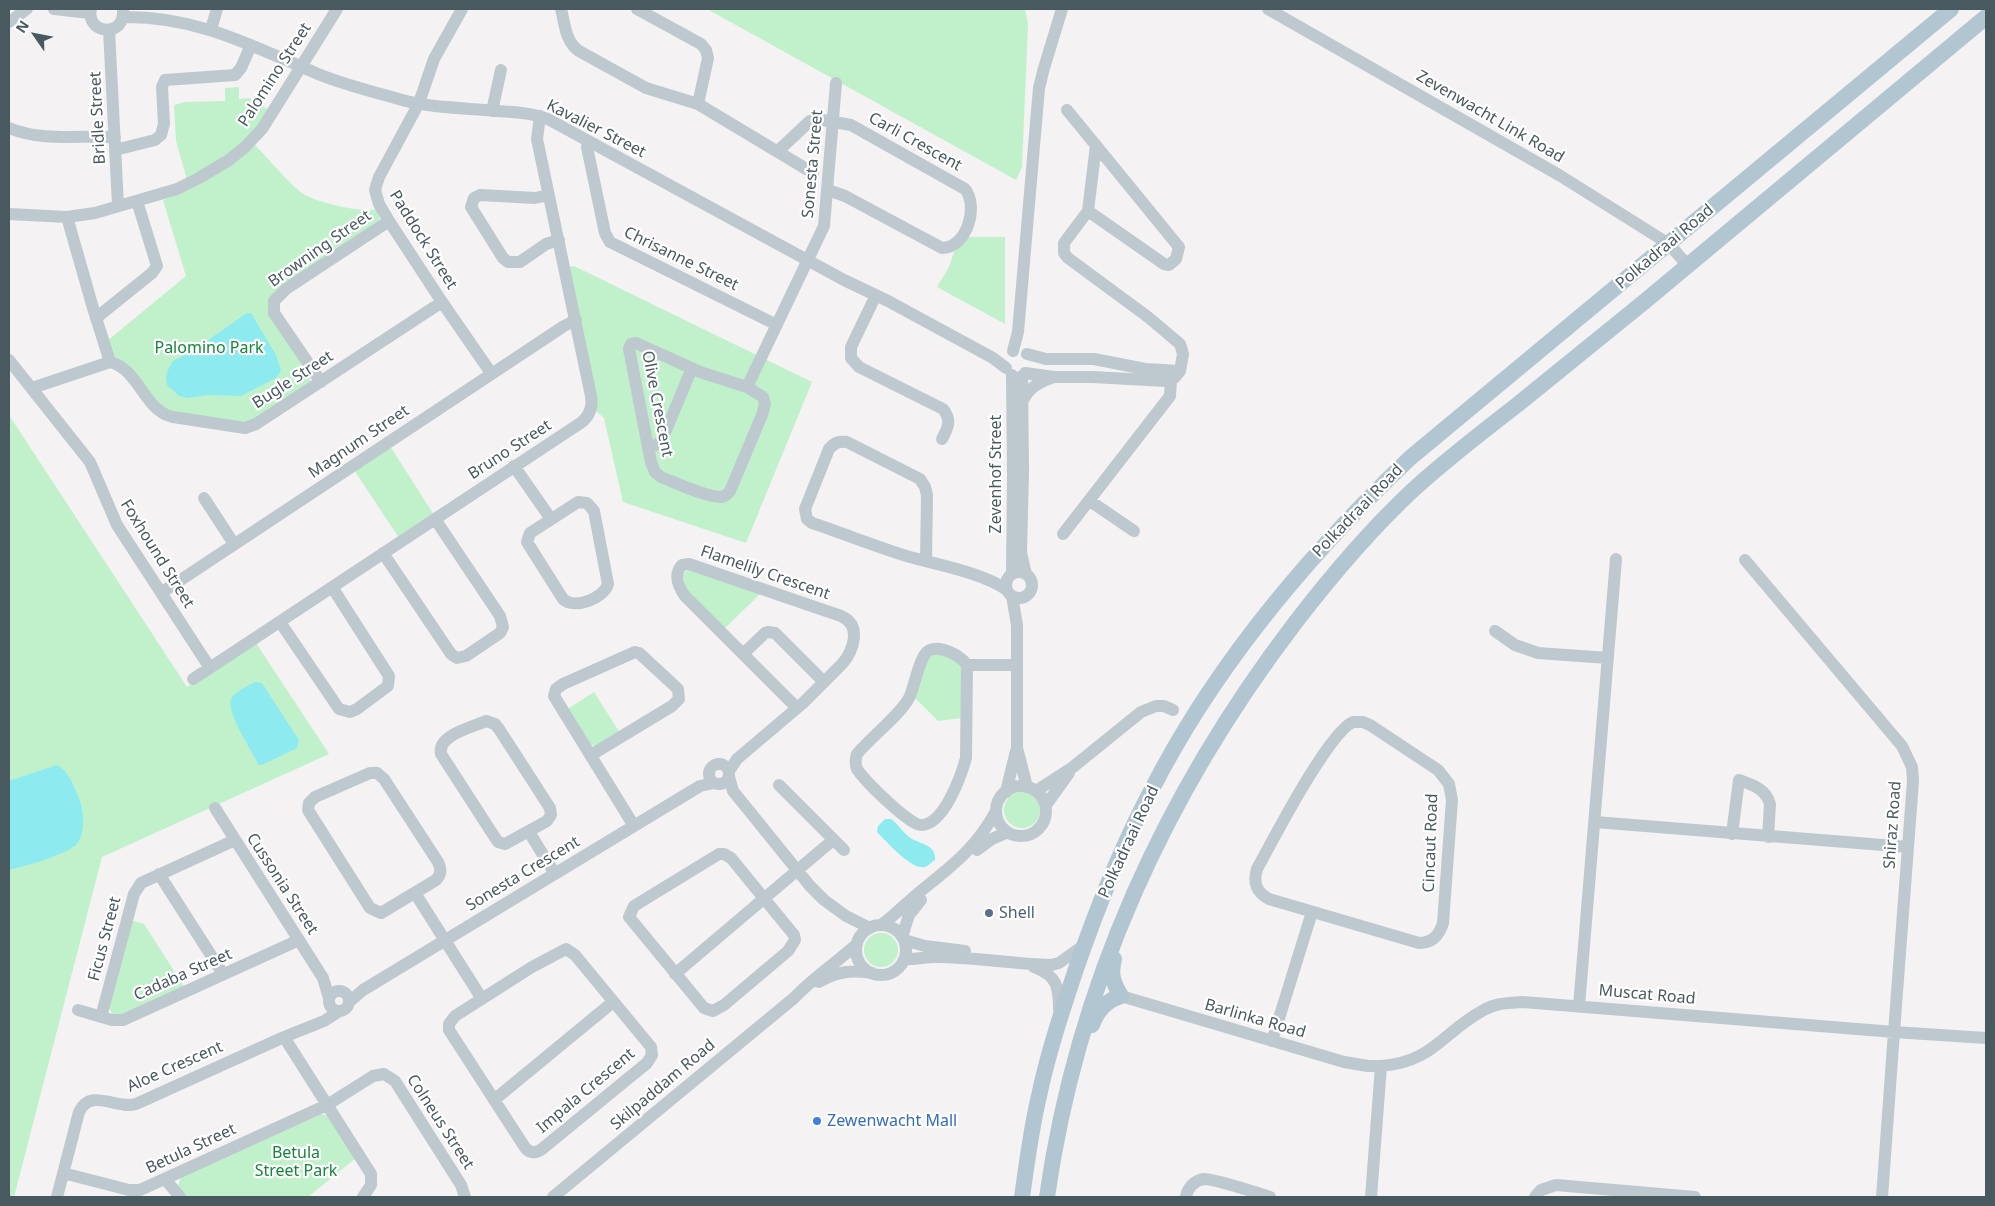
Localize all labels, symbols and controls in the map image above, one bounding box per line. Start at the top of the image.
north arrow [10,10,60,60]
text: N [11,17,33,37]
street label: Palomino Street [234,19,316,131]
street label: Zevenwacht Link Road [1413,67,1567,167]
street label: Bridle Street [86,71,110,165]
street label: Kavalier Street [543,96,649,162]
street label: Carli Crescent [865,108,965,176]
street label: Sonesta Street [799,109,827,219]
street label: Paddock Street [385,187,461,293]
street label: Polkadraai Road [1612,200,1718,294]
street label: Browning Street [265,206,375,292]
street label: Chrisanne Street [621,223,741,295]
park label: Palomino Park [154,338,264,358]
street label: Bugle Street [249,347,337,413]
street label: Olive Crescent [637,349,677,459]
street label: Magnum Street [305,401,413,483]
street label: Zevenhof Street [986,415,1006,533]
street label: Bruno Street [465,416,555,484]
street label: Polkadraai Road [1309,461,1407,561]
street label: Foxhound Street [116,496,198,612]
street label: Flamelily Crescent [698,542,832,604]
street label: Shiraz Road [1880,780,1906,870]
street label: Polkadraai Road [1095,783,1163,901]
street label: Cincaut Road [1420,793,1442,893]
street label: Cussonia Street [242,830,322,938]
street label: Sonesta Crescent [463,832,583,916]
street label: Ficus Street [85,895,125,983]
place label: Shell [999,903,1035,923]
marker: Shell [983,907,995,919]
street label: Cadaba Street [131,945,235,1005]
street label: Muscat Road [1598,981,1696,1009]
street label: Barlinka Road [1202,995,1308,1043]
street label: Skilpaddam Road [607,1036,719,1134]
street label: Aloe Crescent [124,1037,226,1097]
street label: Impala Crescent [533,1044,639,1138]
street label: Colneus Street [402,1071,478,1173]
place label: Zewenwacht Mall [827,1111,957,1131]
marker: Zewenwacht Mall [811,1115,823,1127]
street label: Betula Street [143,1120,239,1178]
park label: Betula Street Park [255,1143,337,1181]

